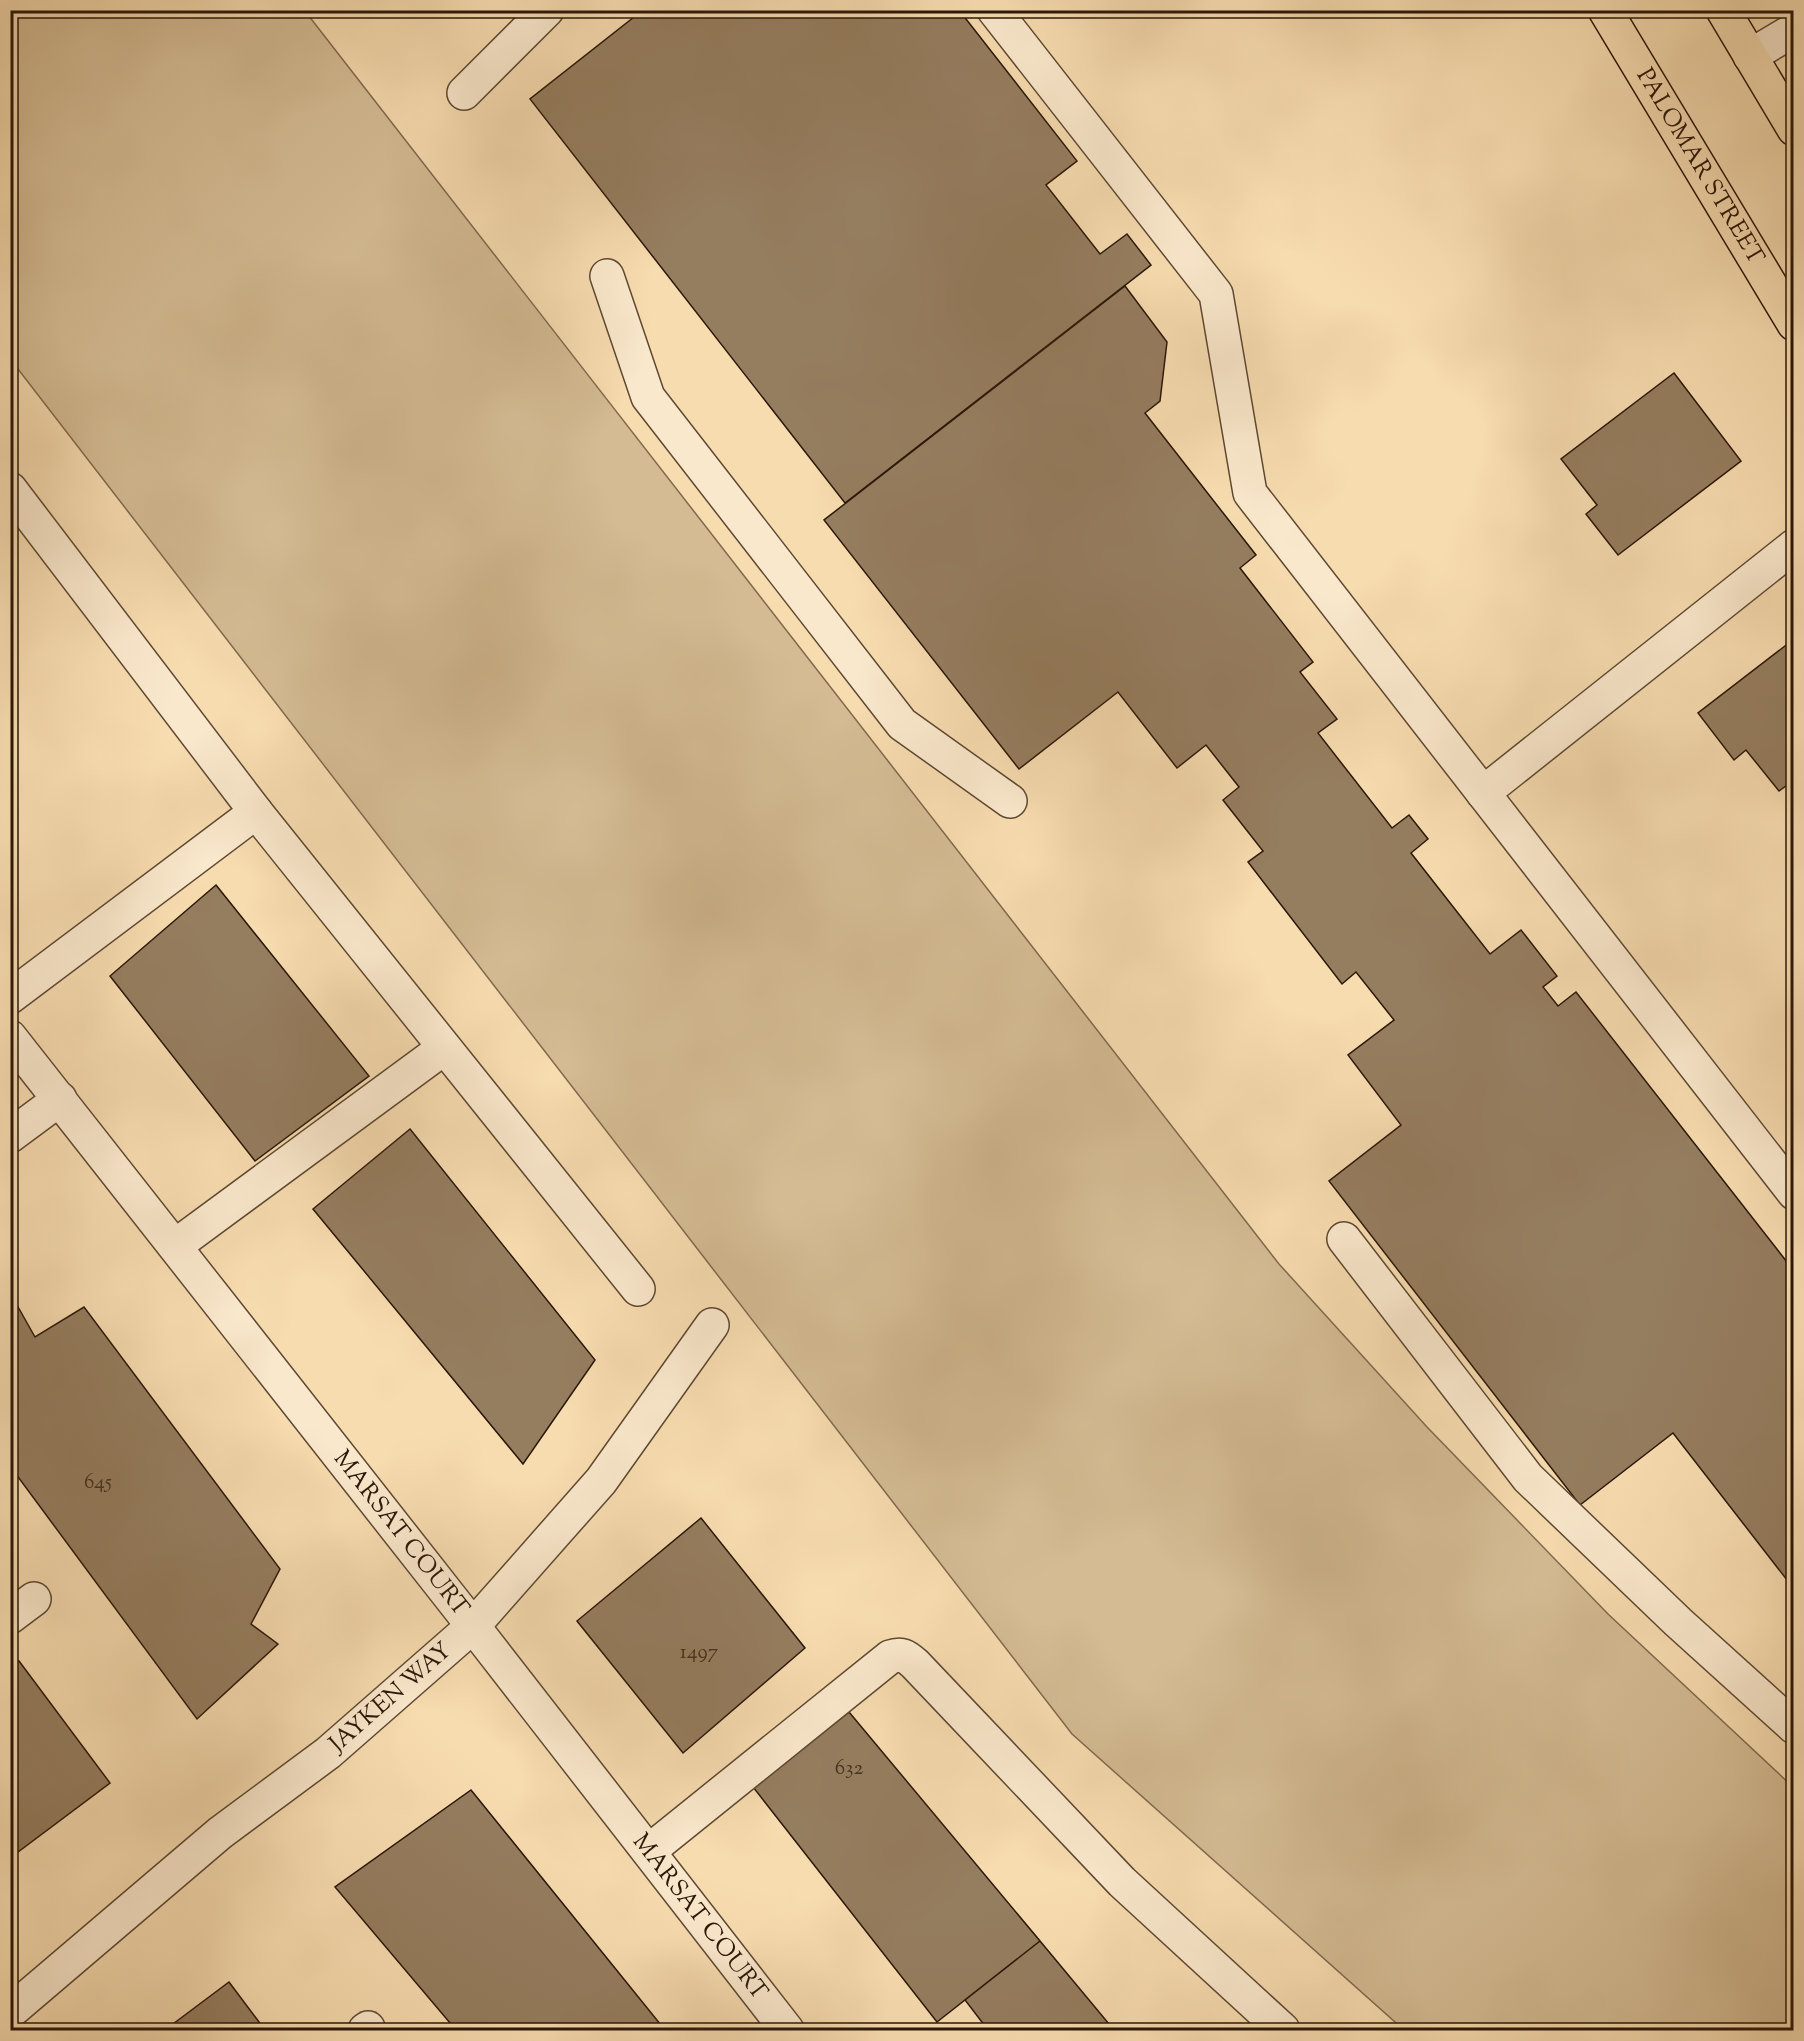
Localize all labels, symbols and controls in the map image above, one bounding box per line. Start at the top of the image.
street label: PALOMAR STREET [1627,62,1772,271]
street label: MARSAT COURT [325,1444,477,1624]
house number: 645 [84,1468,112,1498]
street label: JAYKEN WAY [321,1635,460,1762]
house number: 1497 [680,1638,719,1668]
house number: 632 [835,1754,864,1784]
street label: MARSAT COURT [624,1827,775,2008]

